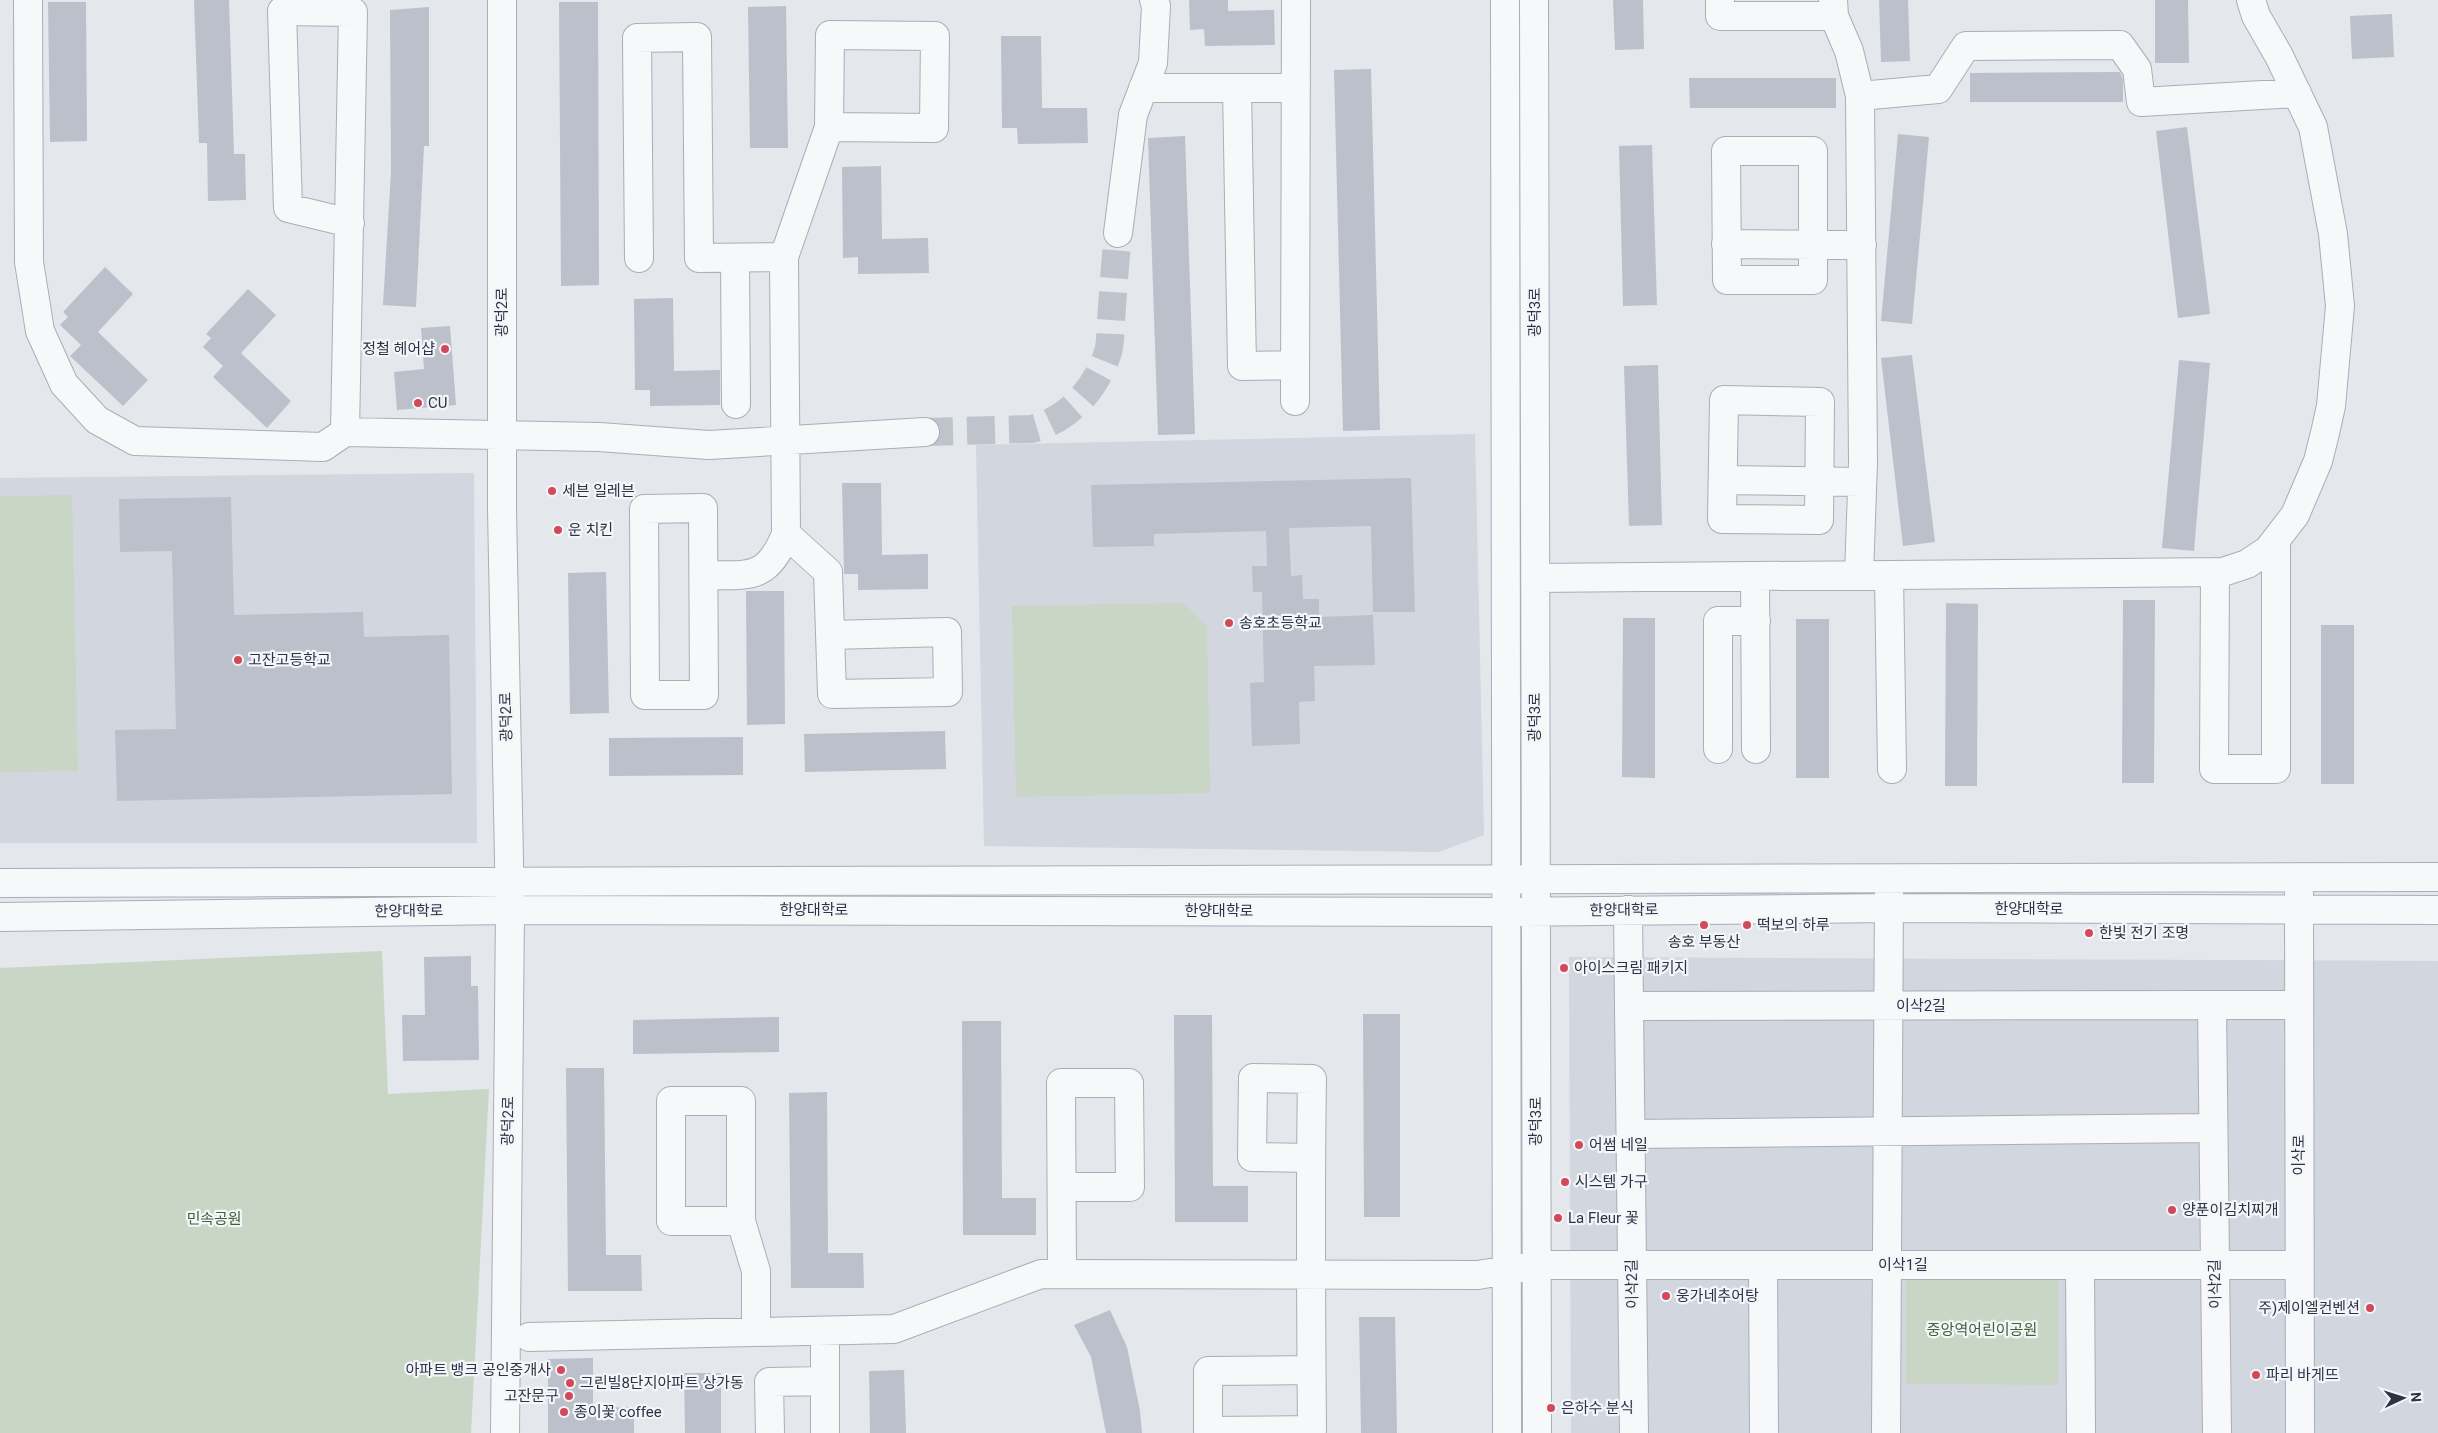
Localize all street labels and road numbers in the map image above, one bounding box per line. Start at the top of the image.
street label: 광덕2로 [493,287,511,337]
street label: 광덕3로 [1526,287,1544,337]
street label: 광덕2로 [497,692,515,742]
street label: 광덕3로 [1526,692,1544,742]
street label: 한양대학로 [1589,900,1659,920]
street label: 한양대학로 [1994,900,2064,918]
street label: 한양대학로 [374,901,444,921]
street label: 한양대학로 [779,901,849,919]
street label: 한양대학로 [1184,902,1254,920]
street label: 이삭2길 [1896,997,1946,1015]
street label: 광덕2로 [499,1096,517,1146]
street label: 광덕3로 [1527,1096,1545,1146]
street label: 이삭로 [2290,1134,2308,1176]
street label: 이삭1길 [1878,1256,1928,1274]
street label: 이삭2길 [1623,1259,1641,1309]
street label: 이삭2길 [2206,1259,2224,1309]

